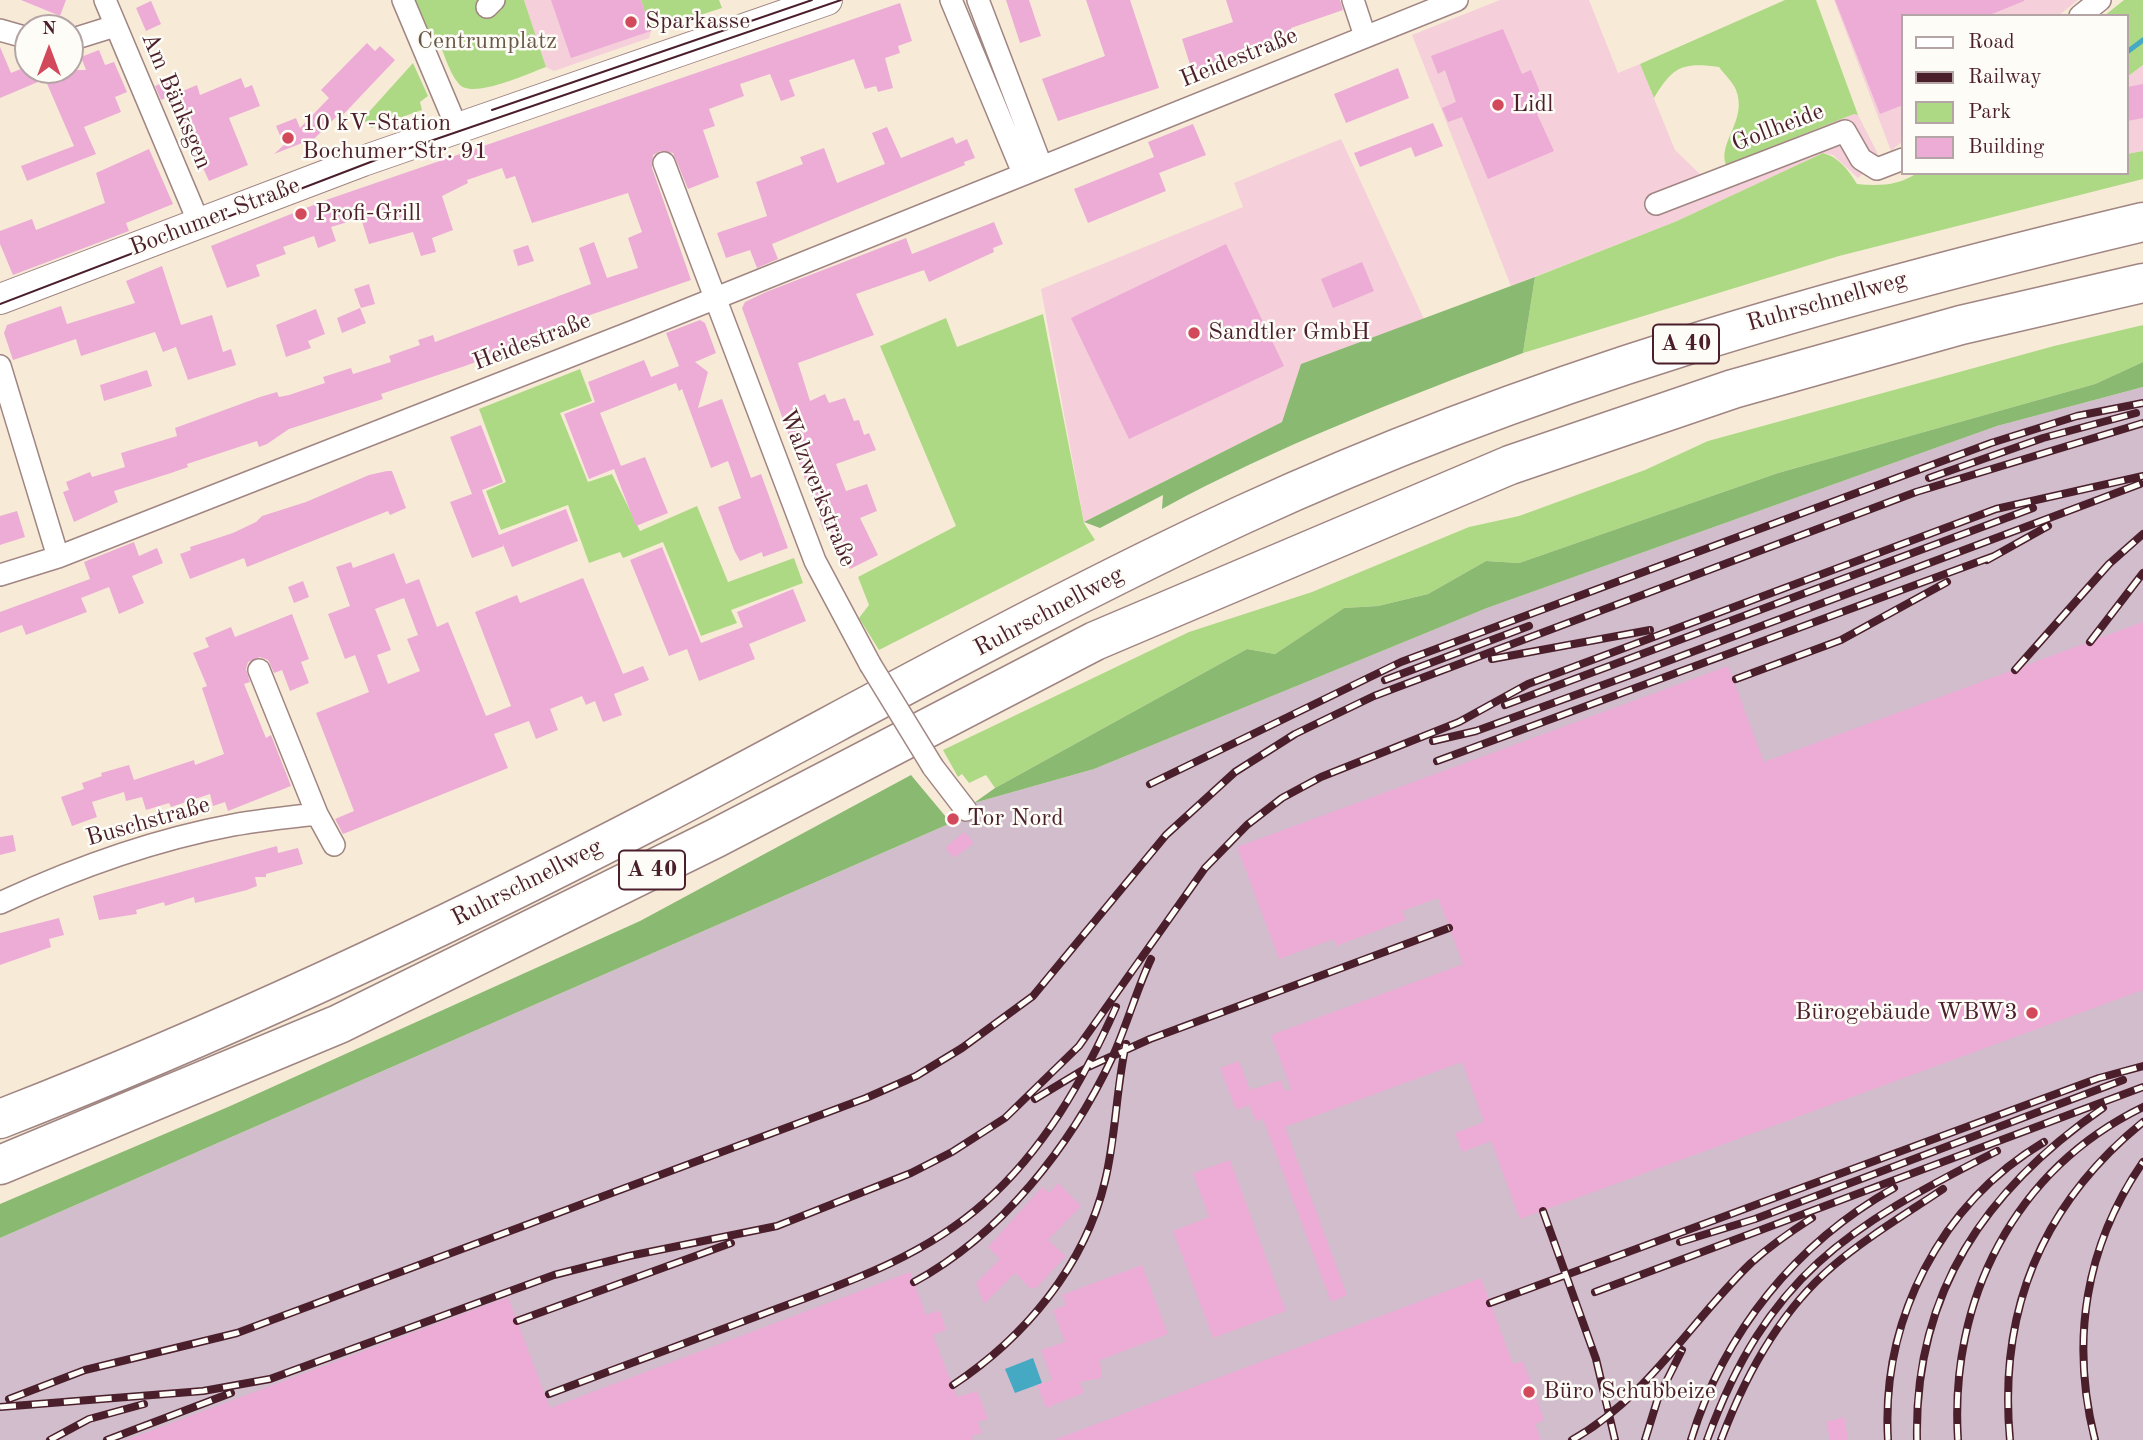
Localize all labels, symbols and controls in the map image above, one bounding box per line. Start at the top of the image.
place label: Sparkasse [645,8,750,36]
north arrow [14,14,84,84]
marker: Sparkasse [623,14,639,30]
legend [1902,14,2129,175]
text: N [42,20,56,39]
street label: Heidestraße [1176,21,1302,95]
street label: Am Bänksgen [134,28,218,174]
park label: Centrumplatz [417,28,557,56]
text: Road [1968,32,2015,53]
text: Railway [1968,67,2042,88]
place label: Lidl [1512,91,1554,119]
marker: Lidl [1490,97,1506,113]
street label: Gollheide [1728,97,1828,159]
text: Park [1968,102,2011,123]
place label: 10 kV-Station Bochumer Str. 91 [302,110,488,166]
marker: 10 kV-Station Bochumer Str. 91 [280,130,296,146]
text: Building [1968,137,2044,158]
street label: Bochumer Straße [126,171,304,263]
place label: Profi-Grill [315,200,421,228]
marker: Profi-Grill [293,206,309,222]
street label: Ruhrschnellweg [1744,265,1910,339]
street label: Heidestraße [469,306,595,378]
place label: Sandtler GmbH [1208,319,1370,347]
road number: A 40 [1653,324,1719,364]
marker: Sandtler GmbH [1186,325,1202,341]
street label: Walzwerkstraße [772,405,862,571]
street label: Ruhrschnellweg [969,560,1129,664]
street label: Buschstraße [83,791,213,853]
place label: Tor Nord [967,805,1064,833]
marker: Tor Nord [945,811,961,827]
street label: Ruhrschnellweg [447,833,607,933]
road number: A 40 [619,850,685,890]
place label: Bürogebäude WBW3 [1795,999,2018,1027]
marker: Bürogebäude WBW3 [2024,1005,2040,1021]
place label: Büro Schubbeize [1543,1378,1716,1406]
marker: Büro Schubbeize [1521,1384,1537,1400]

